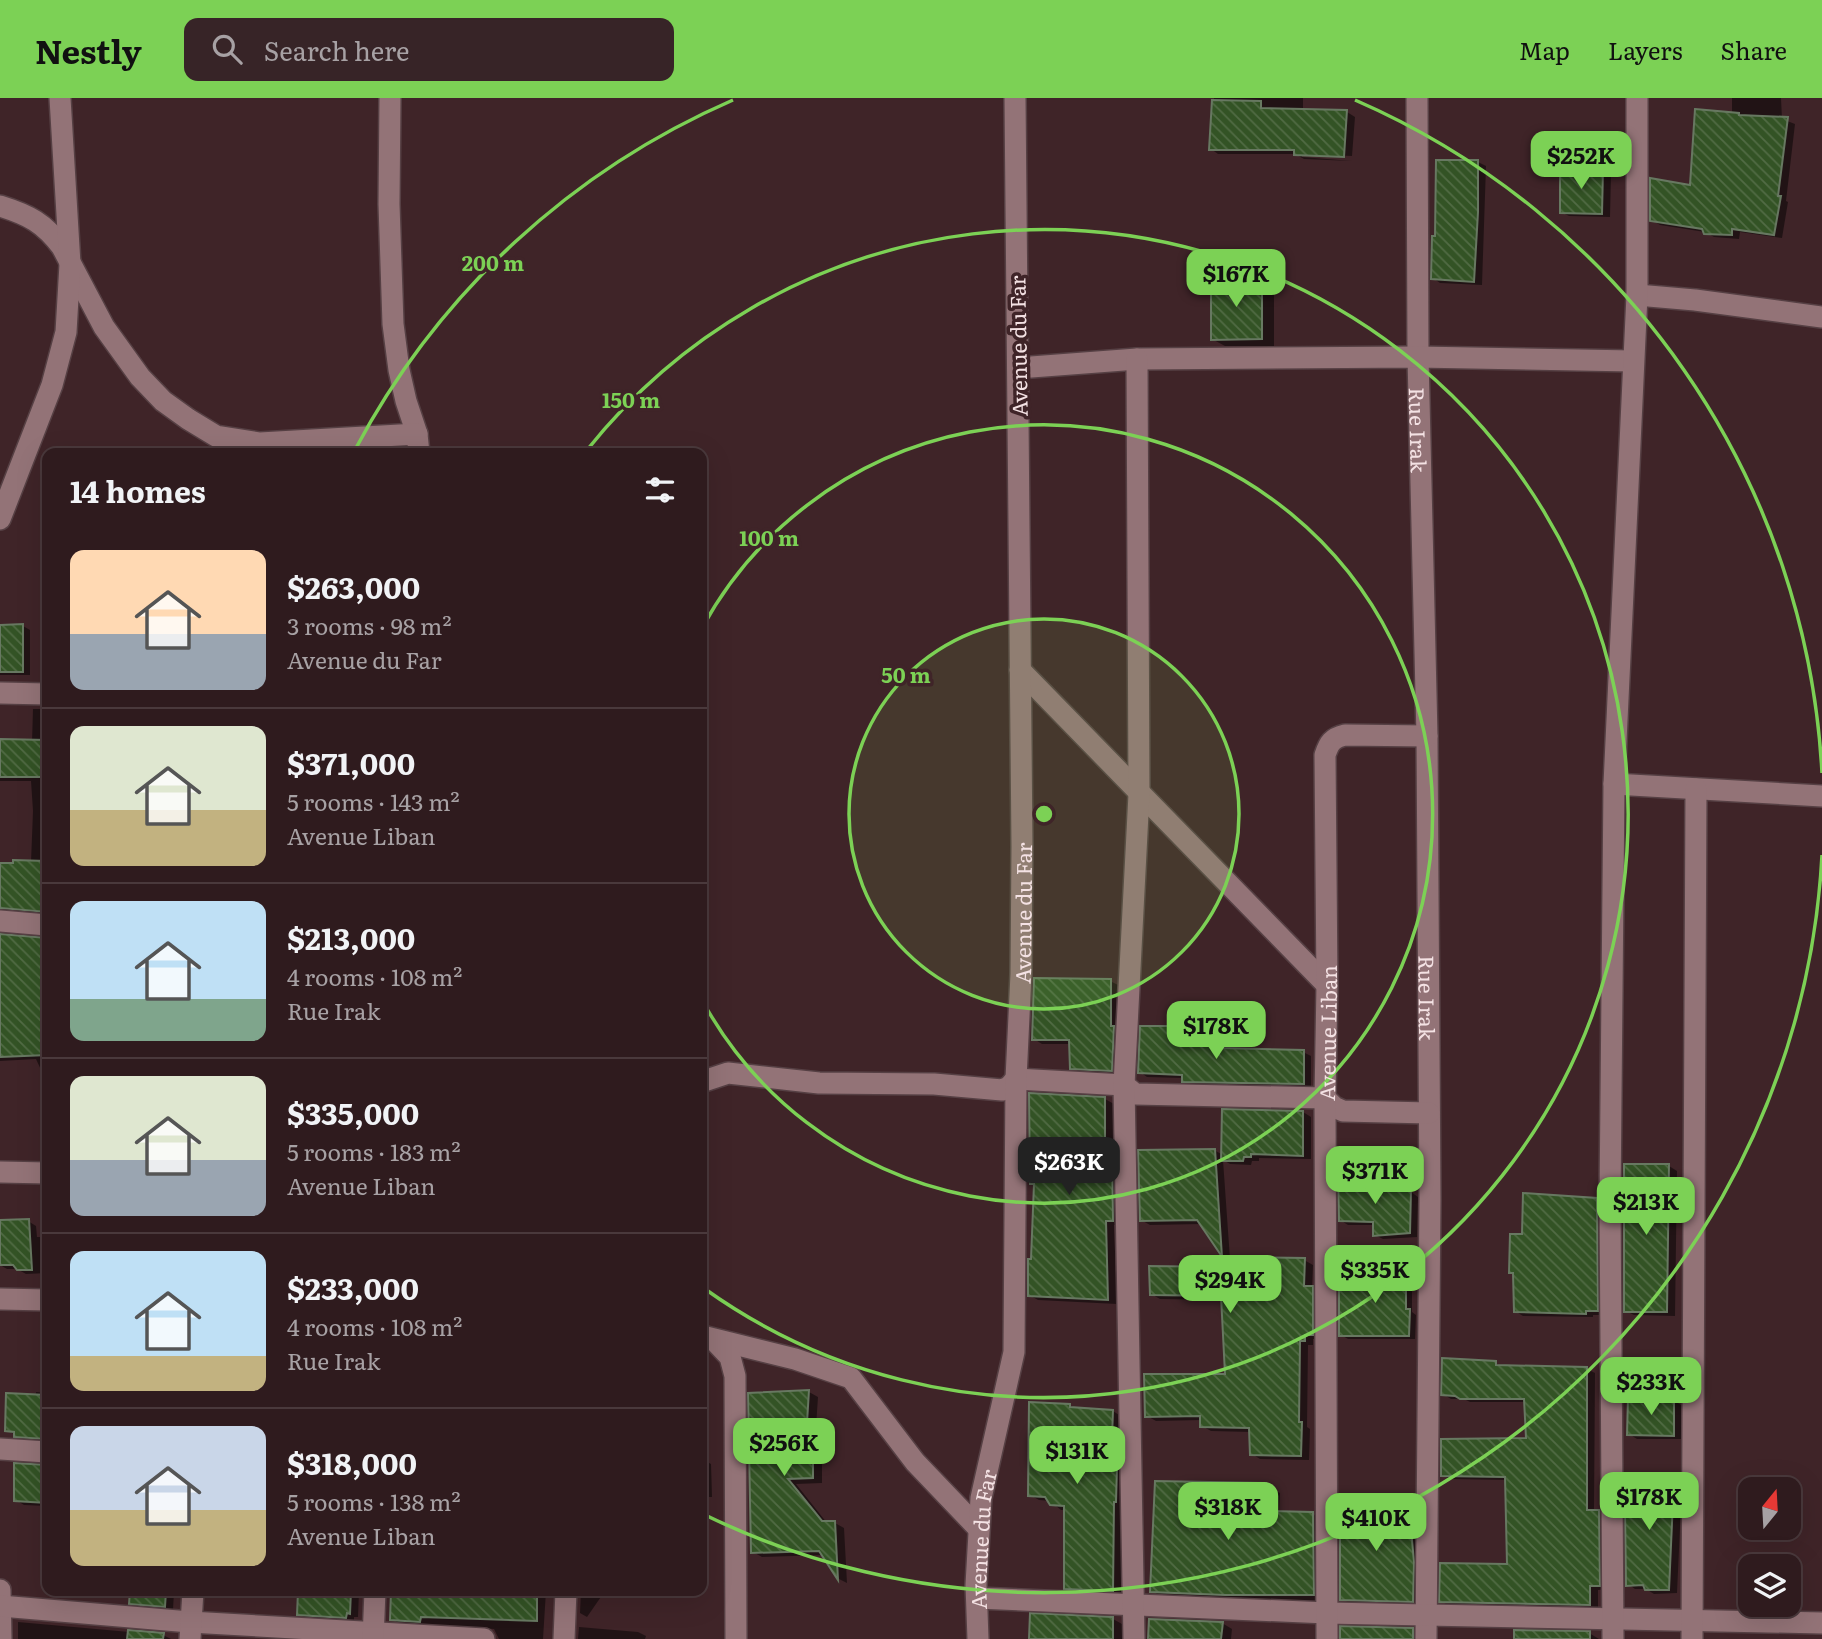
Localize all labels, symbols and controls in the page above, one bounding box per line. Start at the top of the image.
search box [184,18,674,81]
text: Nestly [35,25,142,74]
icon: search [208,30,246,68]
text: Search here [264,30,410,69]
text: Map [1519,32,1570,67]
text: Layers [1608,32,1682,67]
text: Share [1720,32,1787,67]
pin: $252K [1532,132,1630,191]
text: $252K [1547,137,1615,171]
text: 200 m [462,246,524,277]
pin: $167K [1187,250,1285,309]
text: $167K [1202,255,1270,289]
street label: Avenue du Far [1000,275,1034,417]
text: 150 m [602,383,660,414]
street label: Rue Irak [1403,387,1436,473]
text: 14 homes [70,468,206,512]
icon: filters [641,471,679,509]
text: 100 m [739,521,799,552]
text: $263,000 [287,564,420,608]
icon: home [126,578,210,662]
text: 3 rooms · 98 m² [287,608,452,642]
text: Avenue du Far [287,642,442,676]
text: 50 m [881,658,931,689]
text: $371,000 [287,740,415,784]
icon: home [126,754,210,838]
text: 5 rooms · 143 m² [287,784,460,818]
centre of rings [1032,802,1056,826]
text: Avenue Liban [287,818,436,852]
street label: Avenue du Far [1005,842,1038,984]
text: $213,000 [287,915,415,959]
icon: home [126,929,210,1013]
street label: Rue Irak [1413,955,1444,1041]
text: 4 rooms · 108 m² [287,959,462,993]
street label: Avenue Liban [1309,965,1343,1101]
text: Rue Irak [287,993,380,1027]
pin: $178K [1167,1002,1265,1061]
text: $178K [1183,1007,1249,1041]
text: $335,000 [287,1090,419,1134]
icon: home [126,1104,210,1188]
text: 5 rooms · 183 m² [287,1134,461,1168]
pin: $263K [1020,1138,1118,1197]
text: $263K [1034,1143,1104,1177]
pin: $371K [1326,1146,1424,1206]
text: $371K [1342,1152,1408,1186]
text: Avenue Liban [287,1168,436,1202]
pin: $213K [1597,1178,1695,1237]
text: $213K [1613,1183,1679,1217]
pin: $335K [1326,1246,1424,1305]
text: $335K [1340,1251,1410,1285]
pin: $294K [1181,1256,1279,1315]
text: $294K [1194,1261,1266,1295]
text: $233,000 [287,1265,419,1309]
icon: home [126,1279,210,1363]
text: 4 rooms · 108 m² [287,1309,462,1343]
text: Rue Irak [287,1343,380,1377]
pin: $233K [1602,1358,1700,1417]
text: $233K [1616,1363,1686,1397]
pin: $256K [735,1418,833,1478]
text: $256K [749,1424,819,1458]
pin: $131K [1028,1426,1126,1486]
text: $131K [1045,1432,1109,1466]
text: $318,000 [287,1440,417,1484]
icon: home [126,1454,210,1538]
street label: Avenue du Far [960,1466,1003,1610]
pin: $178K [1600,1472,1698,1532]
north arrow [1738,1477,1801,1540]
map controls [1738,1477,1801,1617]
text: $178K [1616,1478,1682,1512]
pin: $318K [1179,1482,1277,1542]
text: 5 rooms · 138 m² [287,1484,461,1518]
text: $318K [1194,1488,1262,1522]
pin: $410K [1327,1494,1425,1553]
text: $410K [1341,1499,1411,1533]
text: Avenue Liban [287,1518,436,1552]
button: layers [1738,1554,1801,1617]

